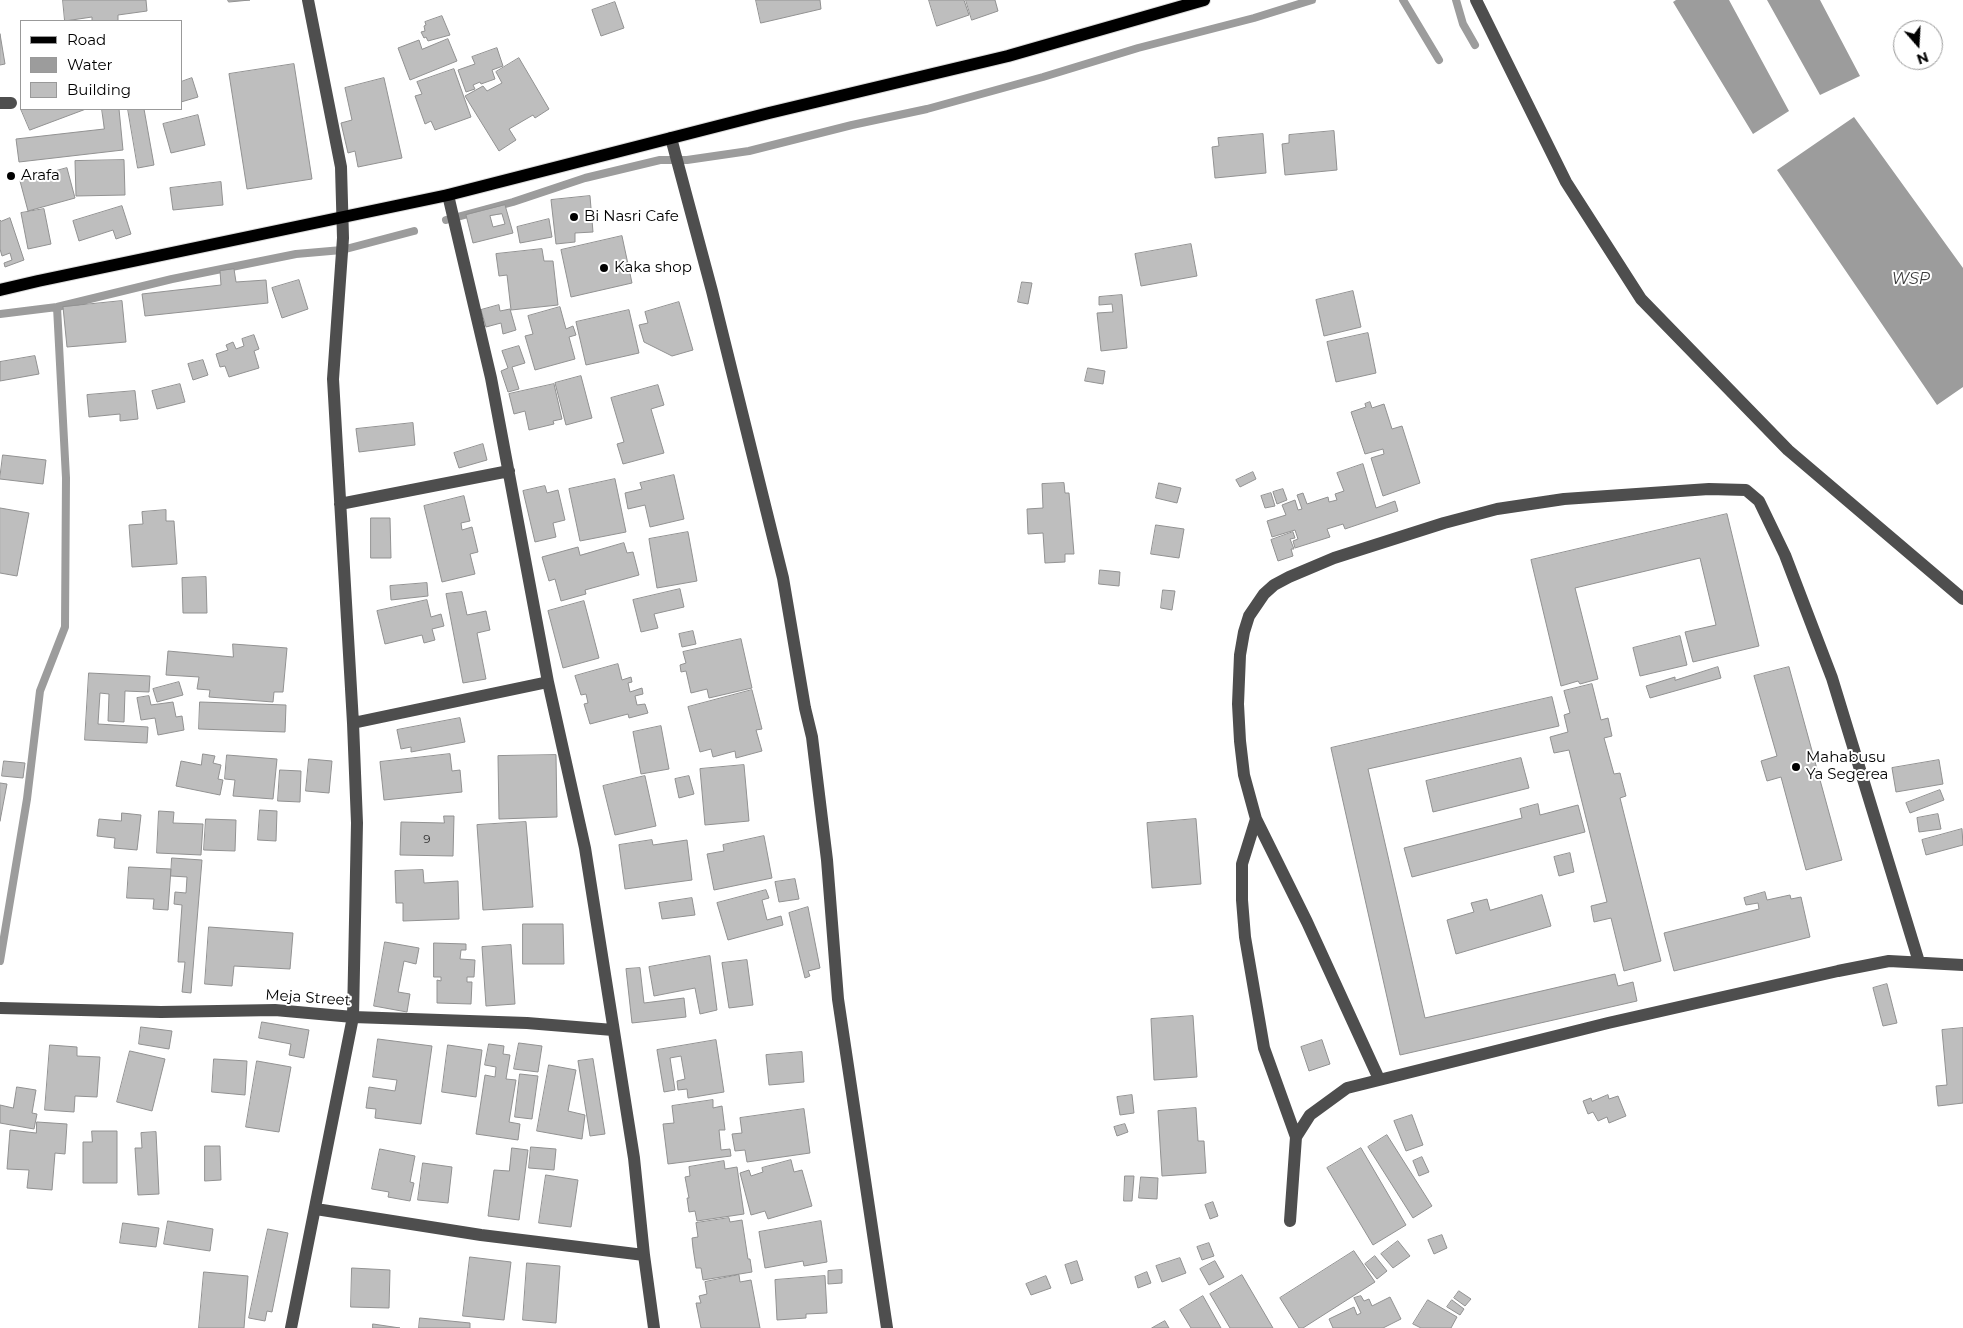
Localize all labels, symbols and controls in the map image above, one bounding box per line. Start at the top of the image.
legend [20,20,182,110]
north arrow [1893,20,1943,70]
text: Road [67,30,106,49]
text: N [1914,48,1931,69]
text: Water [67,55,113,74]
text: Building [67,80,131,99]
place label: Arafa [21,167,60,185]
marker: Arafa [5,170,17,182]
place label: Bi Nasri Cafe [584,208,679,226]
marker: Bi Nasri Cafe [568,211,580,223]
place label: Kaka shop [614,259,692,277]
marker: Kaka shop [598,262,610,274]
water label: WSP [1892,269,1930,289]
place label: Mahabusu Ya Segerea [1806,749,1888,784]
marker: Mahabusu Ya Segerea [1790,761,1802,773]
house number: 9 [423,832,431,846]
street label: Meja Street [265,986,351,1010]

